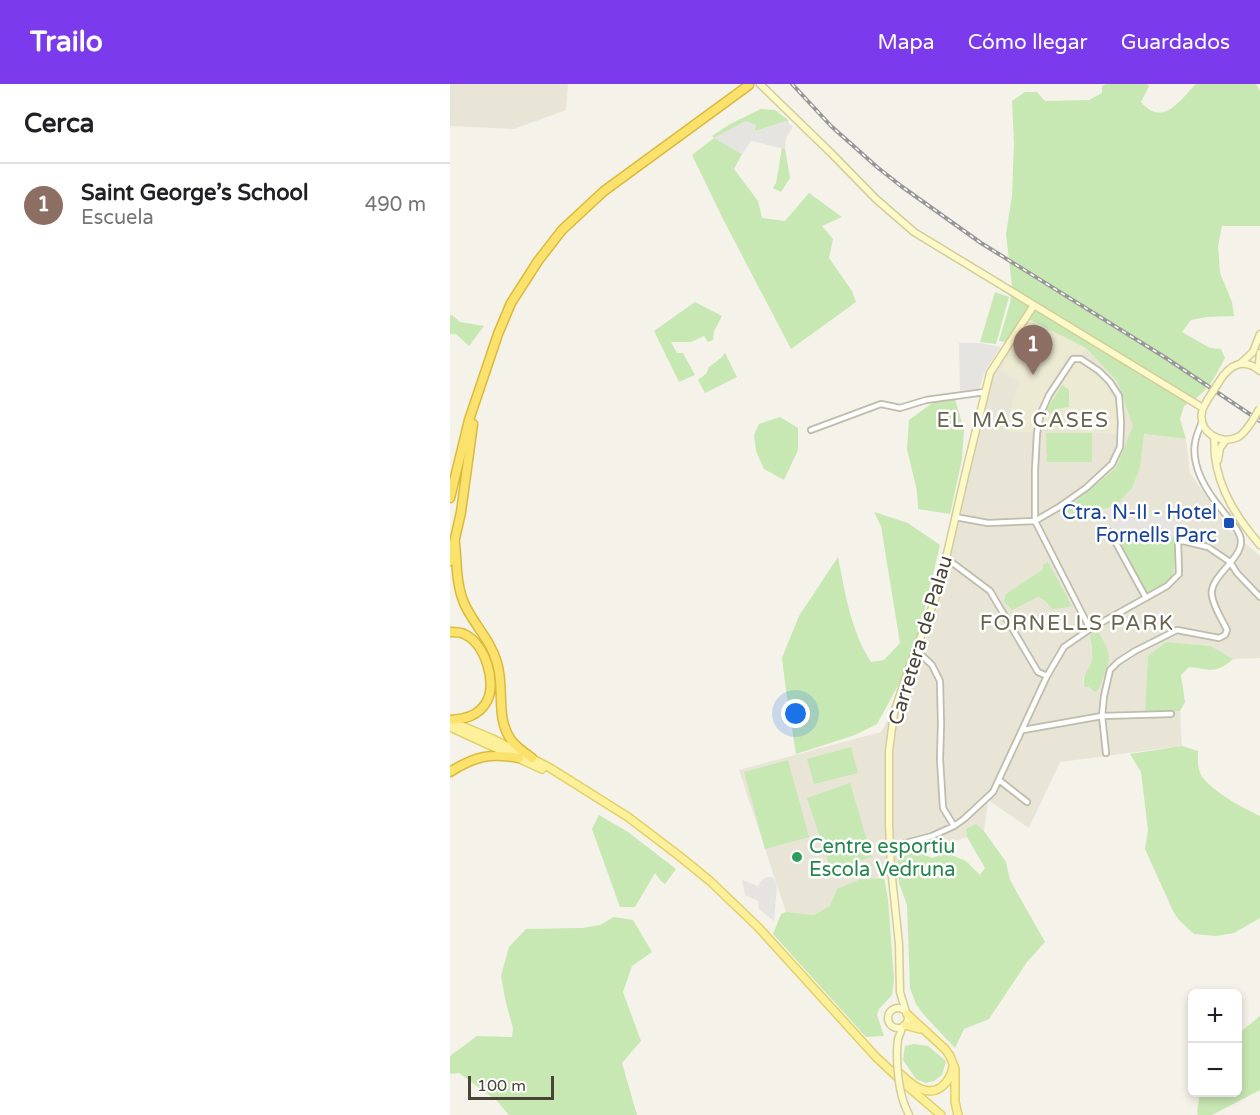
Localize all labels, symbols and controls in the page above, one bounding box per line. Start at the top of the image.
text: Trailo [30,25,103,59]
text: Mapa [877,30,935,55]
text: Cómo llegar [968,30,1088,55]
text: Guardados [1121,30,1230,55]
text: Cerca [24,108,94,139]
text: Saint George’s School [81,180,308,206]
text: 1 [37,193,50,217]
text: 490 m [365,193,426,217]
text: Escuela [81,206,154,230]
pin: 1 [1014,326,1052,375]
district label: EL MAS CASES [937,408,1109,433]
place label: Ctra. N-II - Hotel Fornells Parc [1062,501,1217,548]
marker: Ctra. N-II - Hotel Fornells Parc [1222,516,1236,530]
street label: Carretera de Palau [884,553,958,728]
district label: FORNELLS PARK [980,611,1174,636]
your location [781,699,810,728]
place label: Centre esportiu Escola Vedruna [809,835,956,882]
marker: Centre esportiu Escola Vedruna [790,850,804,864]
map controls [1188,989,1242,1097]
button: + [1188,989,1242,1043]
button: − [1188,1043,1242,1097]
scale bar [468,1073,554,1100]
text: 100 m [477,1076,526,1096]

